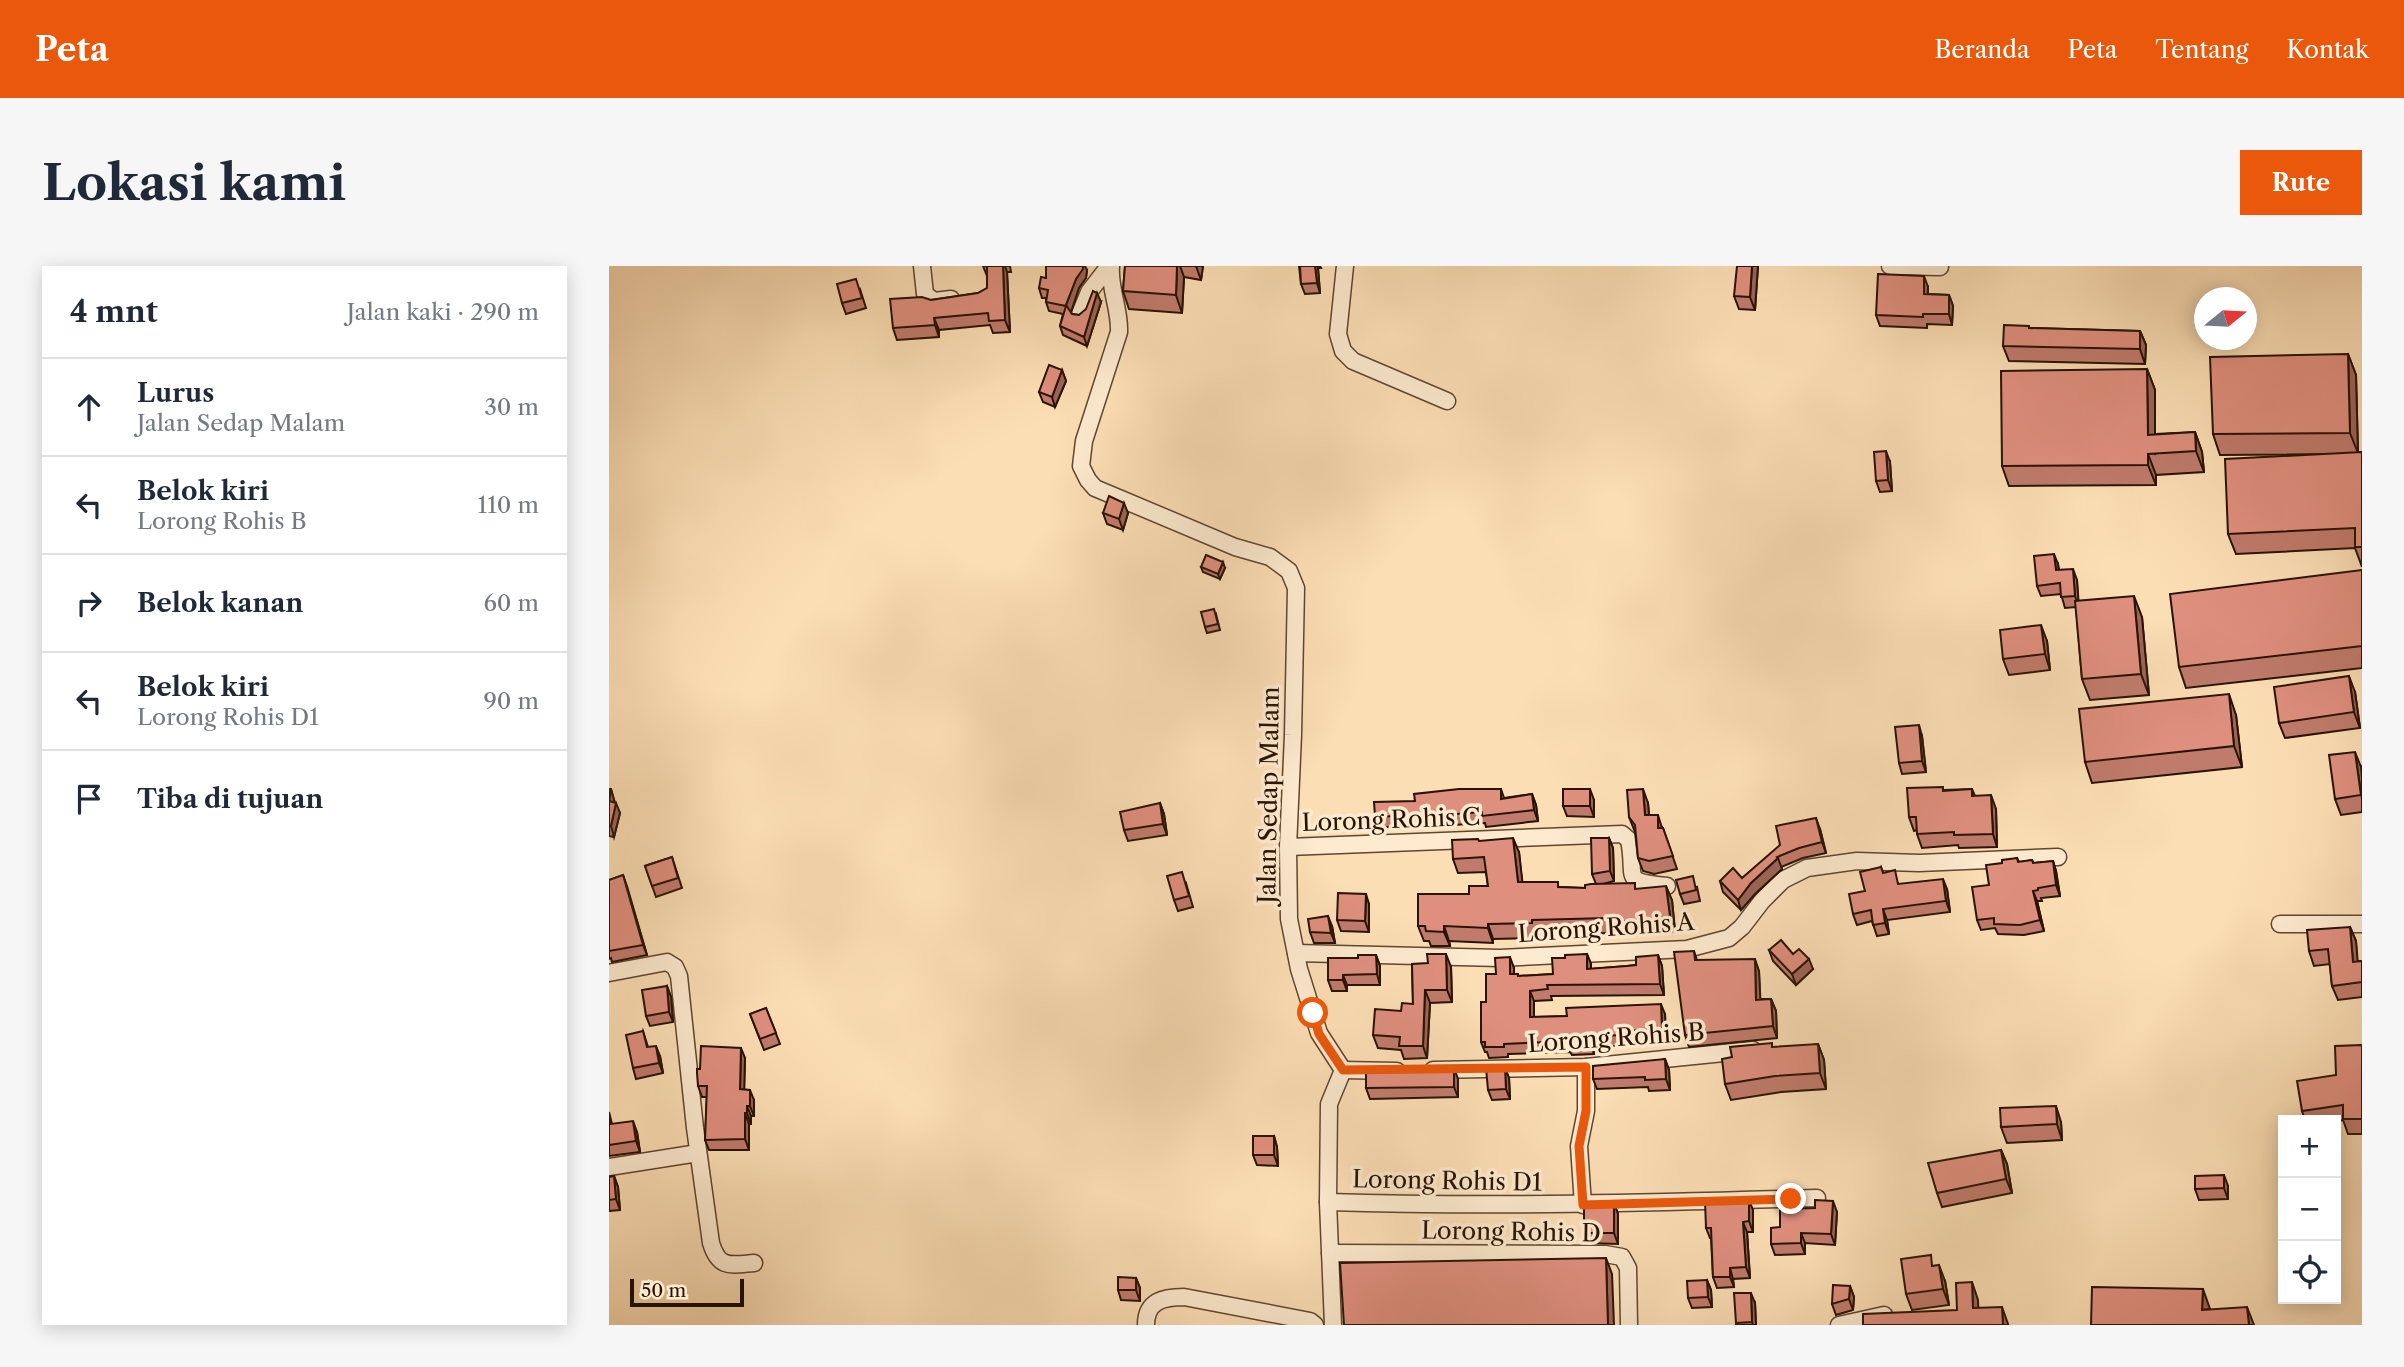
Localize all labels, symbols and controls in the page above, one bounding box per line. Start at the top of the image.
text: Peta [35,29,109,70]
text: Beranda [1934,35,2030,64]
text: Peta [2068,35,2117,64]
text: Tentang [2155,35,2248,64]
text: Kontak [2286,35,2369,64]
button: Rute [2240,150,2362,215]
text: Lokasi kami [42,152,346,213]
north arrow [2194,287,2257,350]
text: 4 mnt [70,293,158,330]
text: Jalan kaki · 290 m [347,298,539,326]
text: Lurus [137,377,214,409]
icon: ahead [70,388,108,426]
text: 30 m [484,393,539,421]
text: Jalan Sedap Malam [137,409,345,437]
text: Belok kiri [137,475,269,507]
icon: left [70,486,108,524]
text: 110 m [478,491,539,519]
text: Lorong Rohis B [137,507,307,535]
icon: right [70,584,108,622]
text: Belok kanan [137,587,303,619]
text: 60 m [483,589,539,617]
text: Belok kiri [137,671,269,703]
icon: left [70,682,108,720]
street label: Jalan Sedap Malam [1252,686,1285,908]
text: 90 m [483,687,539,715]
text: Lorong Rohis D1 [137,703,319,731]
icon: arrive [70,780,108,818]
text: Tiba di tujuan [137,783,323,815]
street label: Lorong Rohis C [1301,802,1481,837]
street label: Lorong Rohis A [1517,907,1697,948]
route start [1297,997,1328,1028]
street label: Lorong Rohis B [1527,1017,1705,1058]
map controls [2278,1115,2341,1304]
button: + [2278,1115,2341,1178]
street label: Lorong Rohis D1 [1352,1164,1542,1197]
button: − [2278,1178,2341,1241]
route end [1775,1183,1806,1214]
street label: Lorong Rohis D [1421,1215,1601,1248]
button: locate [2278,1241,2341,1304]
scale bar [630,1276,744,1308]
text: 50 m [641,1279,686,1302]

